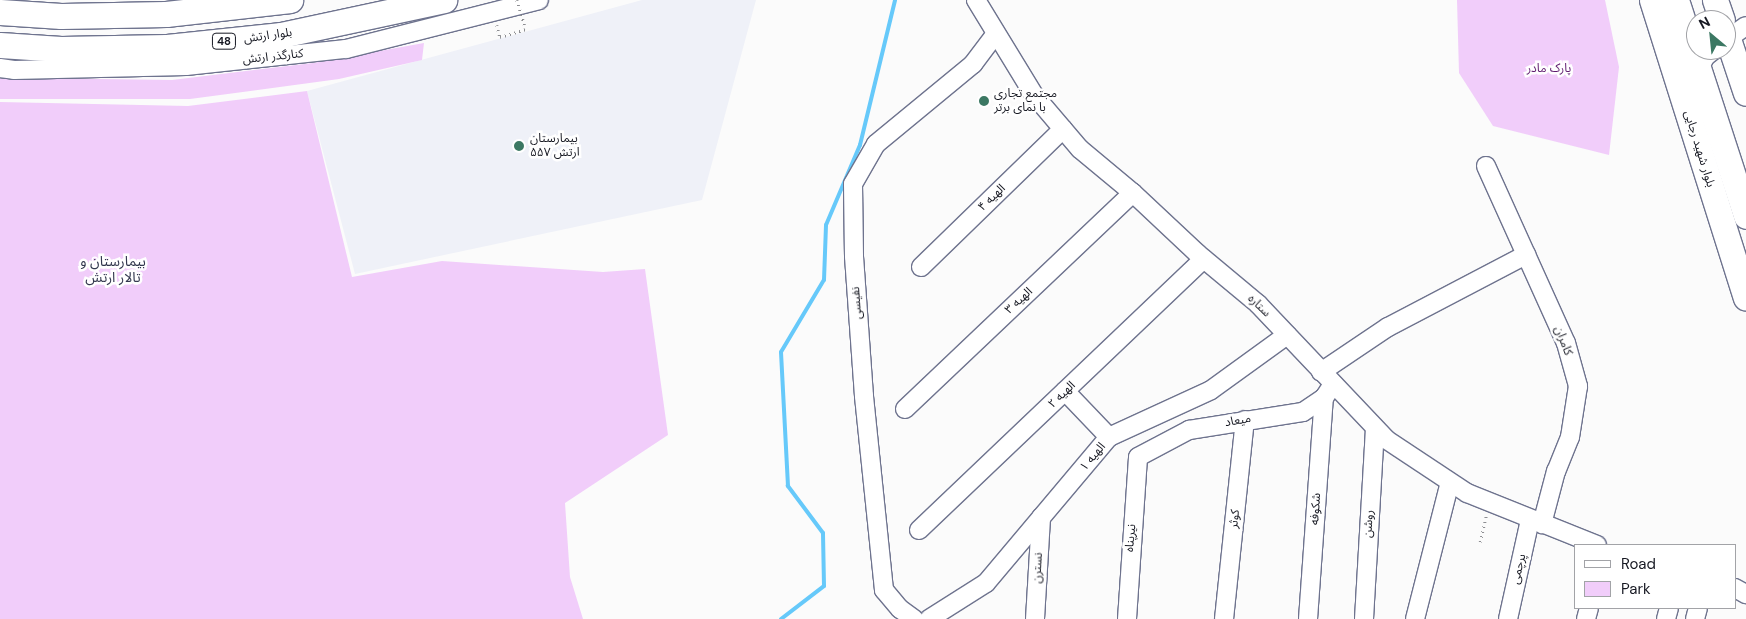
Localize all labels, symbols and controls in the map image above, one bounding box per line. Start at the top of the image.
north arrow [1686,10,1736,60]
text: N [1696,12,1713,33]
street label: بلوار ارتش [243,25,293,47]
road number: 48 [212,32,236,49]
street label: کنارگذر ارتش [242,47,304,67]
park label: پارک مادر [1527,62,1571,76]
place label: مجتمع تجاری با نمای برتر [994,87,1057,115]
marker: مجتمع تجاری با نمای برتر [978,95,990,107]
street label: بلوار شهید رجایی [1681,109,1717,189]
place label: بیمارستان ۵۵۷ ارتش [530,132,579,160]
marker: بیمارستان ۵۵۷ ارتش [512,139,526,153]
street label: الهیه ۴ [975,182,1009,214]
district label: بیمارستان و تالار ارتش [80,253,146,286]
street label: الهیه ۳ [1002,285,1036,317]
street label: نفیسی [849,286,865,320]
street label: ستاره [1245,292,1273,320]
street label: کامران [1551,324,1575,358]
street label: الهیه ۲ [1045,379,1079,411]
street label: میعاد [1224,412,1252,430]
street label: الهیه ۱ [1077,440,1109,474]
street label: شکوفه [1308,492,1324,526]
street label: کوثر [1227,509,1243,529]
street label: روشن [1361,510,1377,538]
street label: نیرپناه [1123,523,1139,553]
legend [1574,544,1736,609]
street label: نسترن [1030,552,1046,584]
street label: پرچمی [1509,552,1529,586]
text: Road [1621,554,1656,574]
text: Park [1621,579,1651,599]

